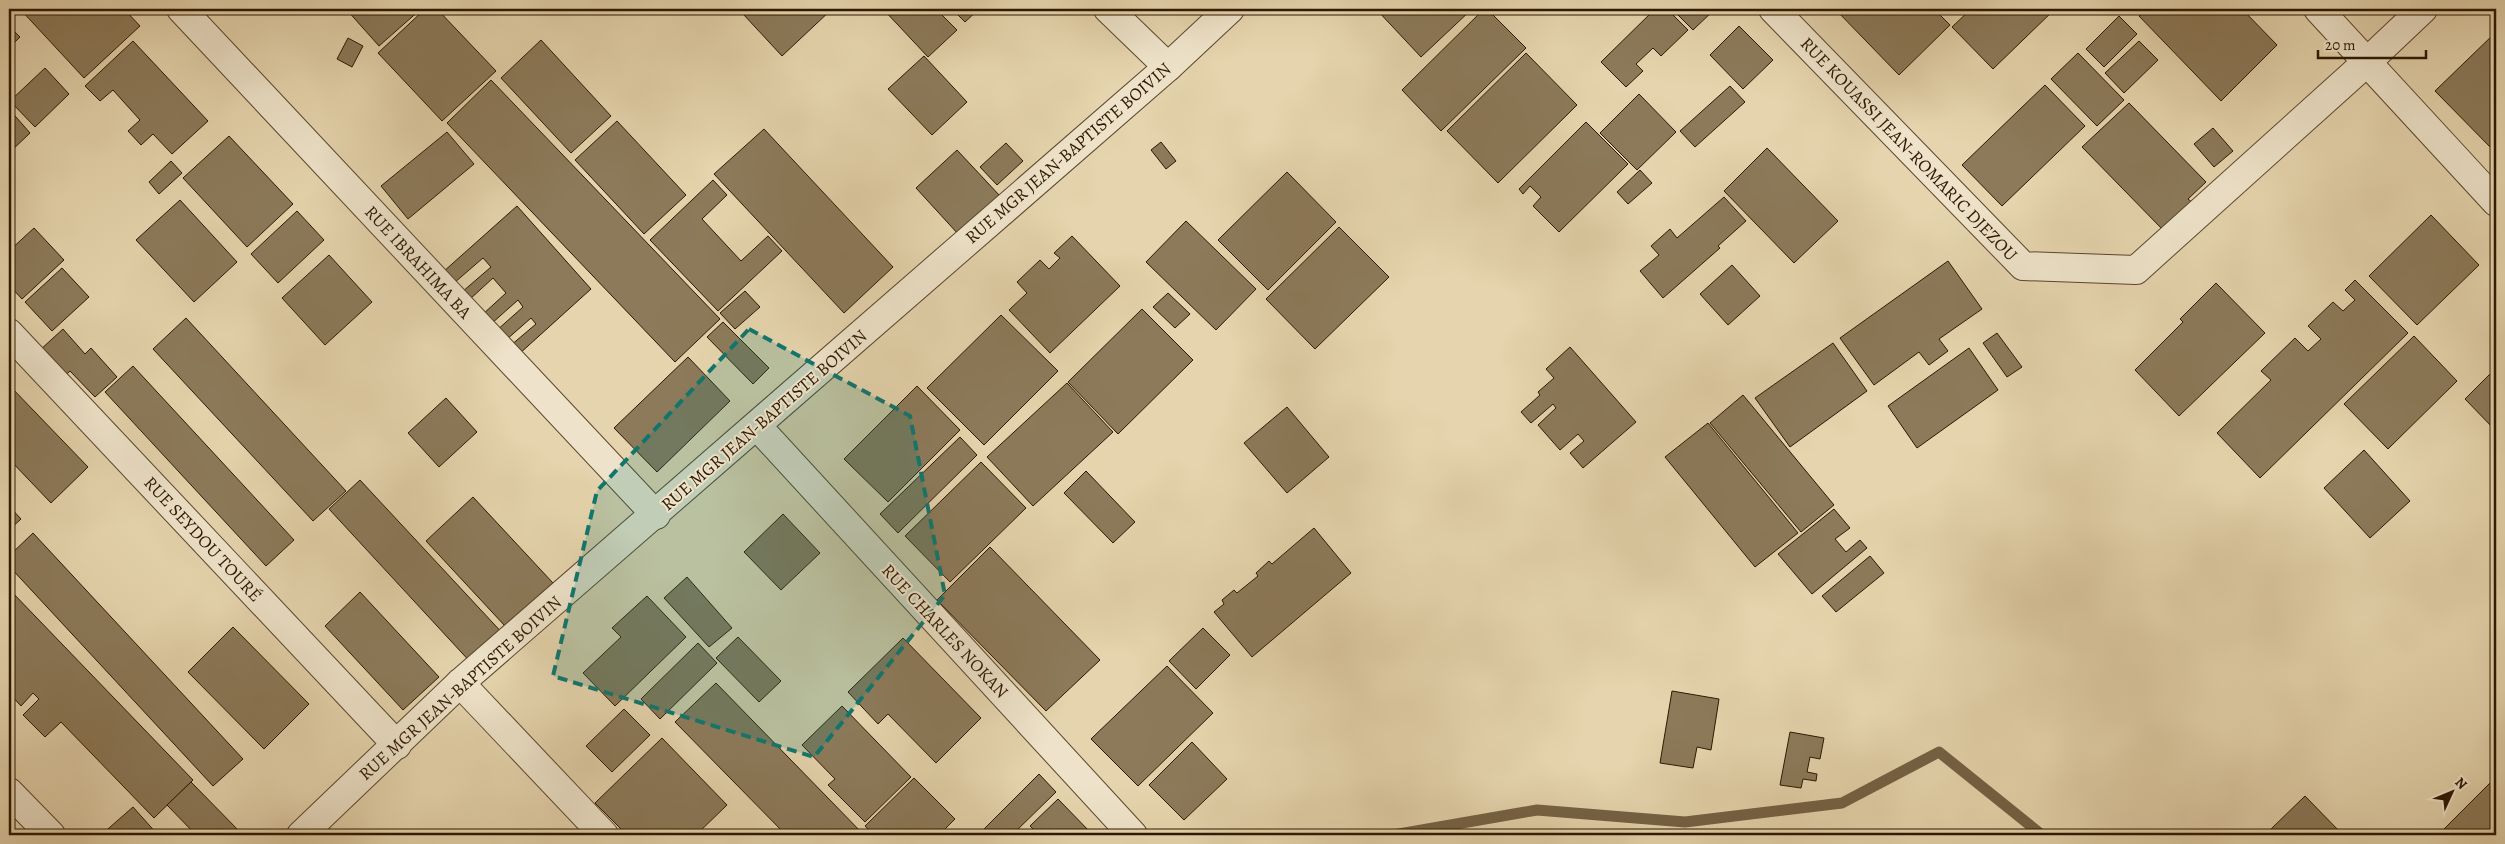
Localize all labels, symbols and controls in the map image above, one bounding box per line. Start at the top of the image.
scale bar [2318,28,2425,60]
street label: RUE KOUASSI JEAN-ROMARIC DJEZOU [1795,32,2023,266]
text: 20 m [2325,35,2356,55]
street label: RUE MGR JEAN-BAPTISTE BOIVIN [960,57,1176,249]
street label: RUE IBRAHIMA BA [359,200,477,324]
street label: RUE MGR JEAN-BAPTISTE BOIVIN [656,324,872,516]
street label: RUE SEYDOU TOURÉ [139,471,267,607]
street label: RUE CHARLES NOKAN [876,559,1014,703]
street label: RUE MGR JEAN-BAPTISTE BOIVIN [353,590,567,786]
north arrow [2428,766,2478,816]
text: N [2451,773,2471,794]

